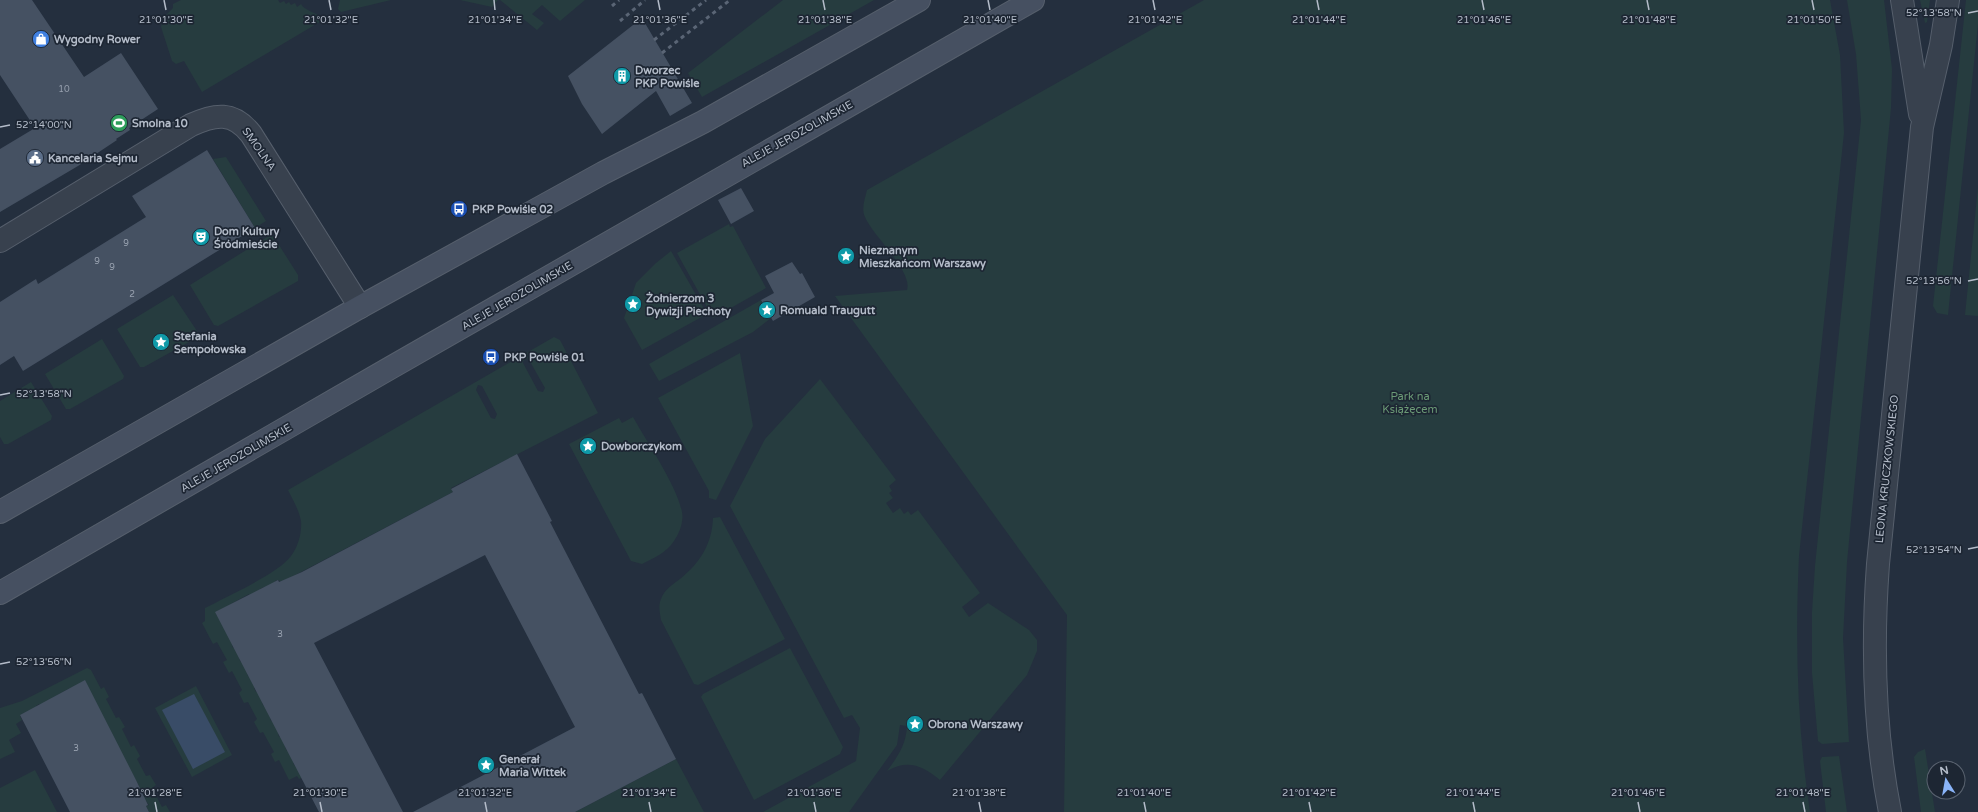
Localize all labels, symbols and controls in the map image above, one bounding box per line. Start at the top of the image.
text: 52°13'58"N [1906,7,1962,19]
text: 21°01'30"E [139,14,193,26]
text: 21°01'32"E [304,14,358,26]
text: 21°01'34"E [468,14,522,26]
text: 21°01'36"E [633,14,687,26]
text: 21°01'38"E [798,14,852,26]
text: 21°01'40"E [963,14,1017,26]
text: 21°01'42"E [1128,14,1182,26]
text: 21°01'44"E [1292,14,1346,26]
text: 21°01'46"E [1457,14,1511,26]
text: 21°01'48"E [1622,14,1676,26]
text: 21°01'50"E [1787,14,1841,26]
shop icon: Wygodny Rower [31,29,51,49]
place label: Wygodny Rower [54,33,141,47]
place label: Dworzec PKP Powiśle [635,64,700,90]
building icon: Dworzec PKP Powiśle [612,66,632,86]
house number: 10 [58,84,70,95]
street label: ALEJE JEROZOLIMSKIE [739,98,855,170]
sports icon: Smolna 10 [109,113,129,133]
place label: Smolna 10 [132,117,188,130]
text: 52°14'00"N [16,119,72,131]
street label: SMOLNA [239,125,279,173]
public building icon: Kancelaria Sejmu [25,148,45,168]
place label: Kancelaria Sejmu [48,152,138,166]
bus stop icon: PKP Powiśle 02 [449,199,469,219]
place label: PKP Powiśle 02 [472,203,553,216]
place label: Dom Kultury Śródmieście [214,225,280,251]
theatre icon: Dom Kultury Śródmieście [191,227,211,247]
house number: 9 [123,238,129,249]
place label: Nieznanym Mieszkańcom Warszawy [859,244,986,271]
place icon: Nieznanym Mieszkańcom Warszawy [836,246,856,266]
house number: 9 [94,256,100,267]
street label: ALEJE JEROZOLIMSKIE [459,259,575,333]
house number: 9 [109,262,115,273]
text: 52°13'56"N [1906,275,1962,287]
house number: 2 [129,289,135,300]
place label: Żołnierzom 3 Dywizji Piechoty [646,291,731,319]
place icon: Żołnierzom 3 Dywizji Piechoty [623,294,643,314]
place icon: Romuald Traugutt [757,300,777,320]
place label: Romuald Traugutt [780,304,876,318]
place label: Stefania Sempołowska [174,330,246,357]
place icon: Stefania Sempołowska [151,332,171,352]
bus stop icon: PKP Powiśle 01 [481,347,501,367]
place label: PKP Powiśle 01 [504,351,585,364]
text: 52°13'58"N [16,388,72,400]
park label: Park na Książęcem [1382,390,1438,416]
street label: LEONA KRUCZKOWSKIEGO [1873,394,1901,544]
street label: ALEJE JEROZOLIMSKIE [178,421,294,495]
place icon: Dowborczykom [578,436,598,456]
place label: Dowborczykom [601,440,682,454]
text: 52°13'54"N [1906,544,1962,556]
house number: 3 [277,629,283,640]
text: 52°13'56"N [16,656,72,668]
place icon: Obrona Warszawy [905,714,925,734]
place label: Obrona Warszawy [928,718,1023,732]
house number: 3 [73,743,79,754]
place label: Generał Maria Wittek [499,753,566,779]
place icon: Generał Maria Wittek [476,755,496,775]
north arrow [1926,760,1966,800]
text: N [1939,763,1950,778]
text: 21°01'28"E [128,787,182,799]
text: 21°01'30"E [293,787,347,799]
text: 21°01'32"E [458,787,512,799]
text: 21°01'34"E [622,787,676,799]
text: 21°01'36"E [787,787,841,799]
text: 21°01'38"E [952,787,1006,799]
text: 21°01'40"E [1117,787,1171,799]
text: 21°01'42"E [1282,787,1336,799]
text: 21°01'44"E [1446,787,1500,799]
text: 21°01'46"E [1611,787,1665,799]
text: 21°01'48"E [1776,787,1830,799]

